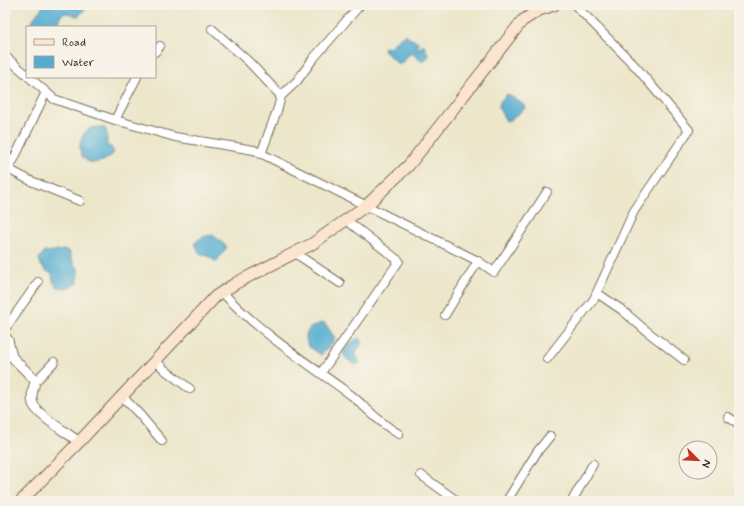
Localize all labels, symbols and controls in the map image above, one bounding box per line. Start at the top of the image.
legend [26,26,156,78]
text: Road [62,35,86,51]
text: Water [62,55,94,71]
north arrow [678,440,718,480]
text: N [698,457,714,470]

